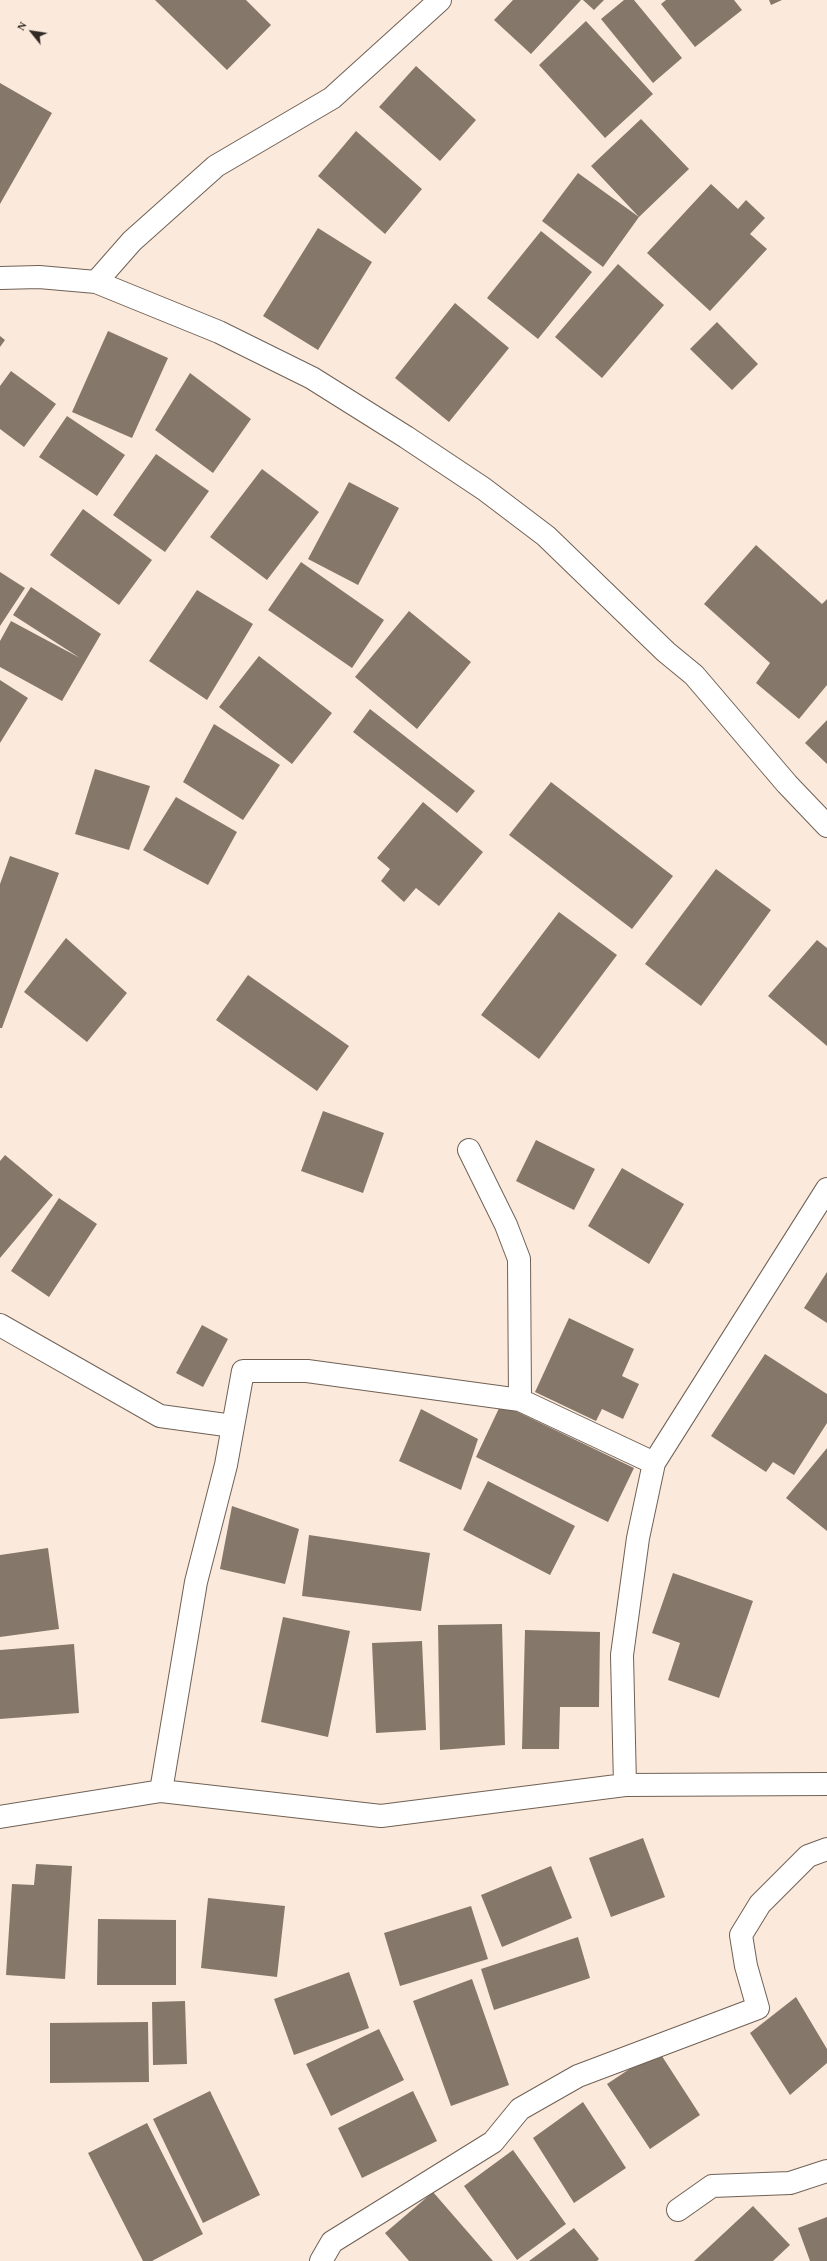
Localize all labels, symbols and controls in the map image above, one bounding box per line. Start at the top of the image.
north arrow [12,12,52,52]
text: N [14,20,29,32]

